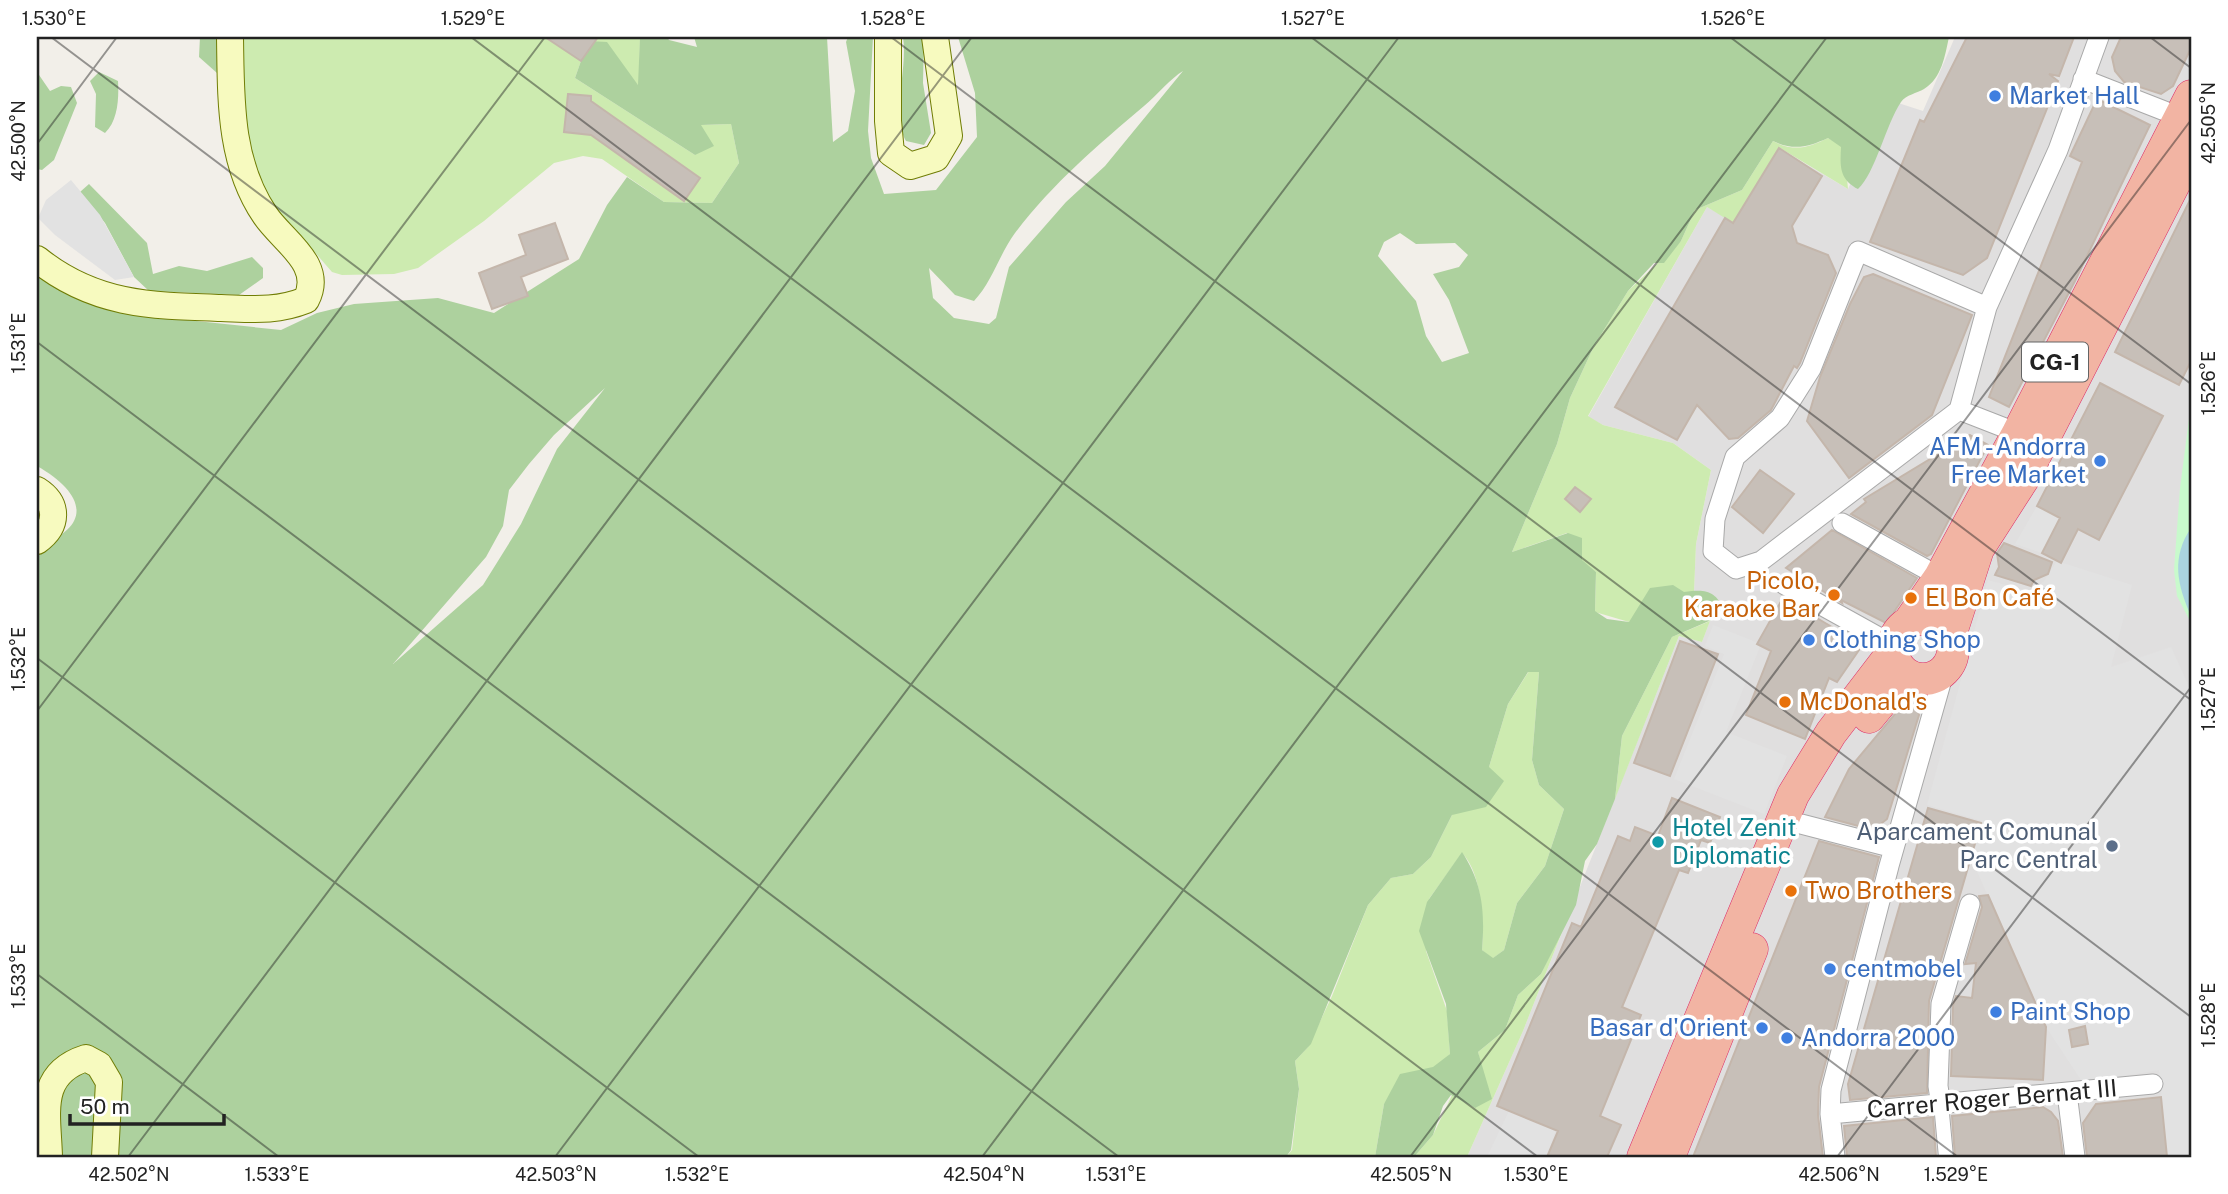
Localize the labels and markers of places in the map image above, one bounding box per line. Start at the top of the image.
place label: Market Hall [2009,81,2140,109]
marker: Market Hall [1987,88,2003,104]
place label: AFM - Andorra Free Market [1929,432,2086,488]
marker: AFM - Andorra Free Market [2092,453,2108,469]
place label: Picolo, Karaoke Bar [1684,566,1820,622]
place label: El Bon Café [1925,583,2054,611]
marker: Picolo, Karaoke Bar [1826,587,1842,603]
marker: El Bon Café [1903,590,1919,606]
place label: Clothing Shop [1823,625,1981,653]
marker: Clothing Shop [1801,632,1817,648]
place label: McDonald's [1799,687,1927,715]
marker: McDonald's [1777,694,1793,710]
place label: Hotel Zenit Diplomatic [1672,813,1797,869]
place label: Aparcament Comunal Parc Central [1856,817,2098,873]
marker: Hotel Zenit Diplomatic [1650,834,1666,850]
marker: Aparcament Comunal Parc Central [2104,838,2120,854]
place label: Two Brothers [1805,876,1952,904]
marker: Two Brothers [1783,883,1799,899]
place label: centmobel [1844,954,1963,982]
marker: centmobel [1822,961,1838,977]
place label: Paint Shop [2010,997,2131,1025]
marker: Paint Shop [1988,1004,2004,1020]
place label: Basar d'Orient [1589,1013,1748,1041]
marker: Basar d'Orient [1754,1020,1770,1036]
place label: Andorra 2000 [1801,1023,1955,1051]
marker: Andorra 2000 [1779,1030,1795,1046]

